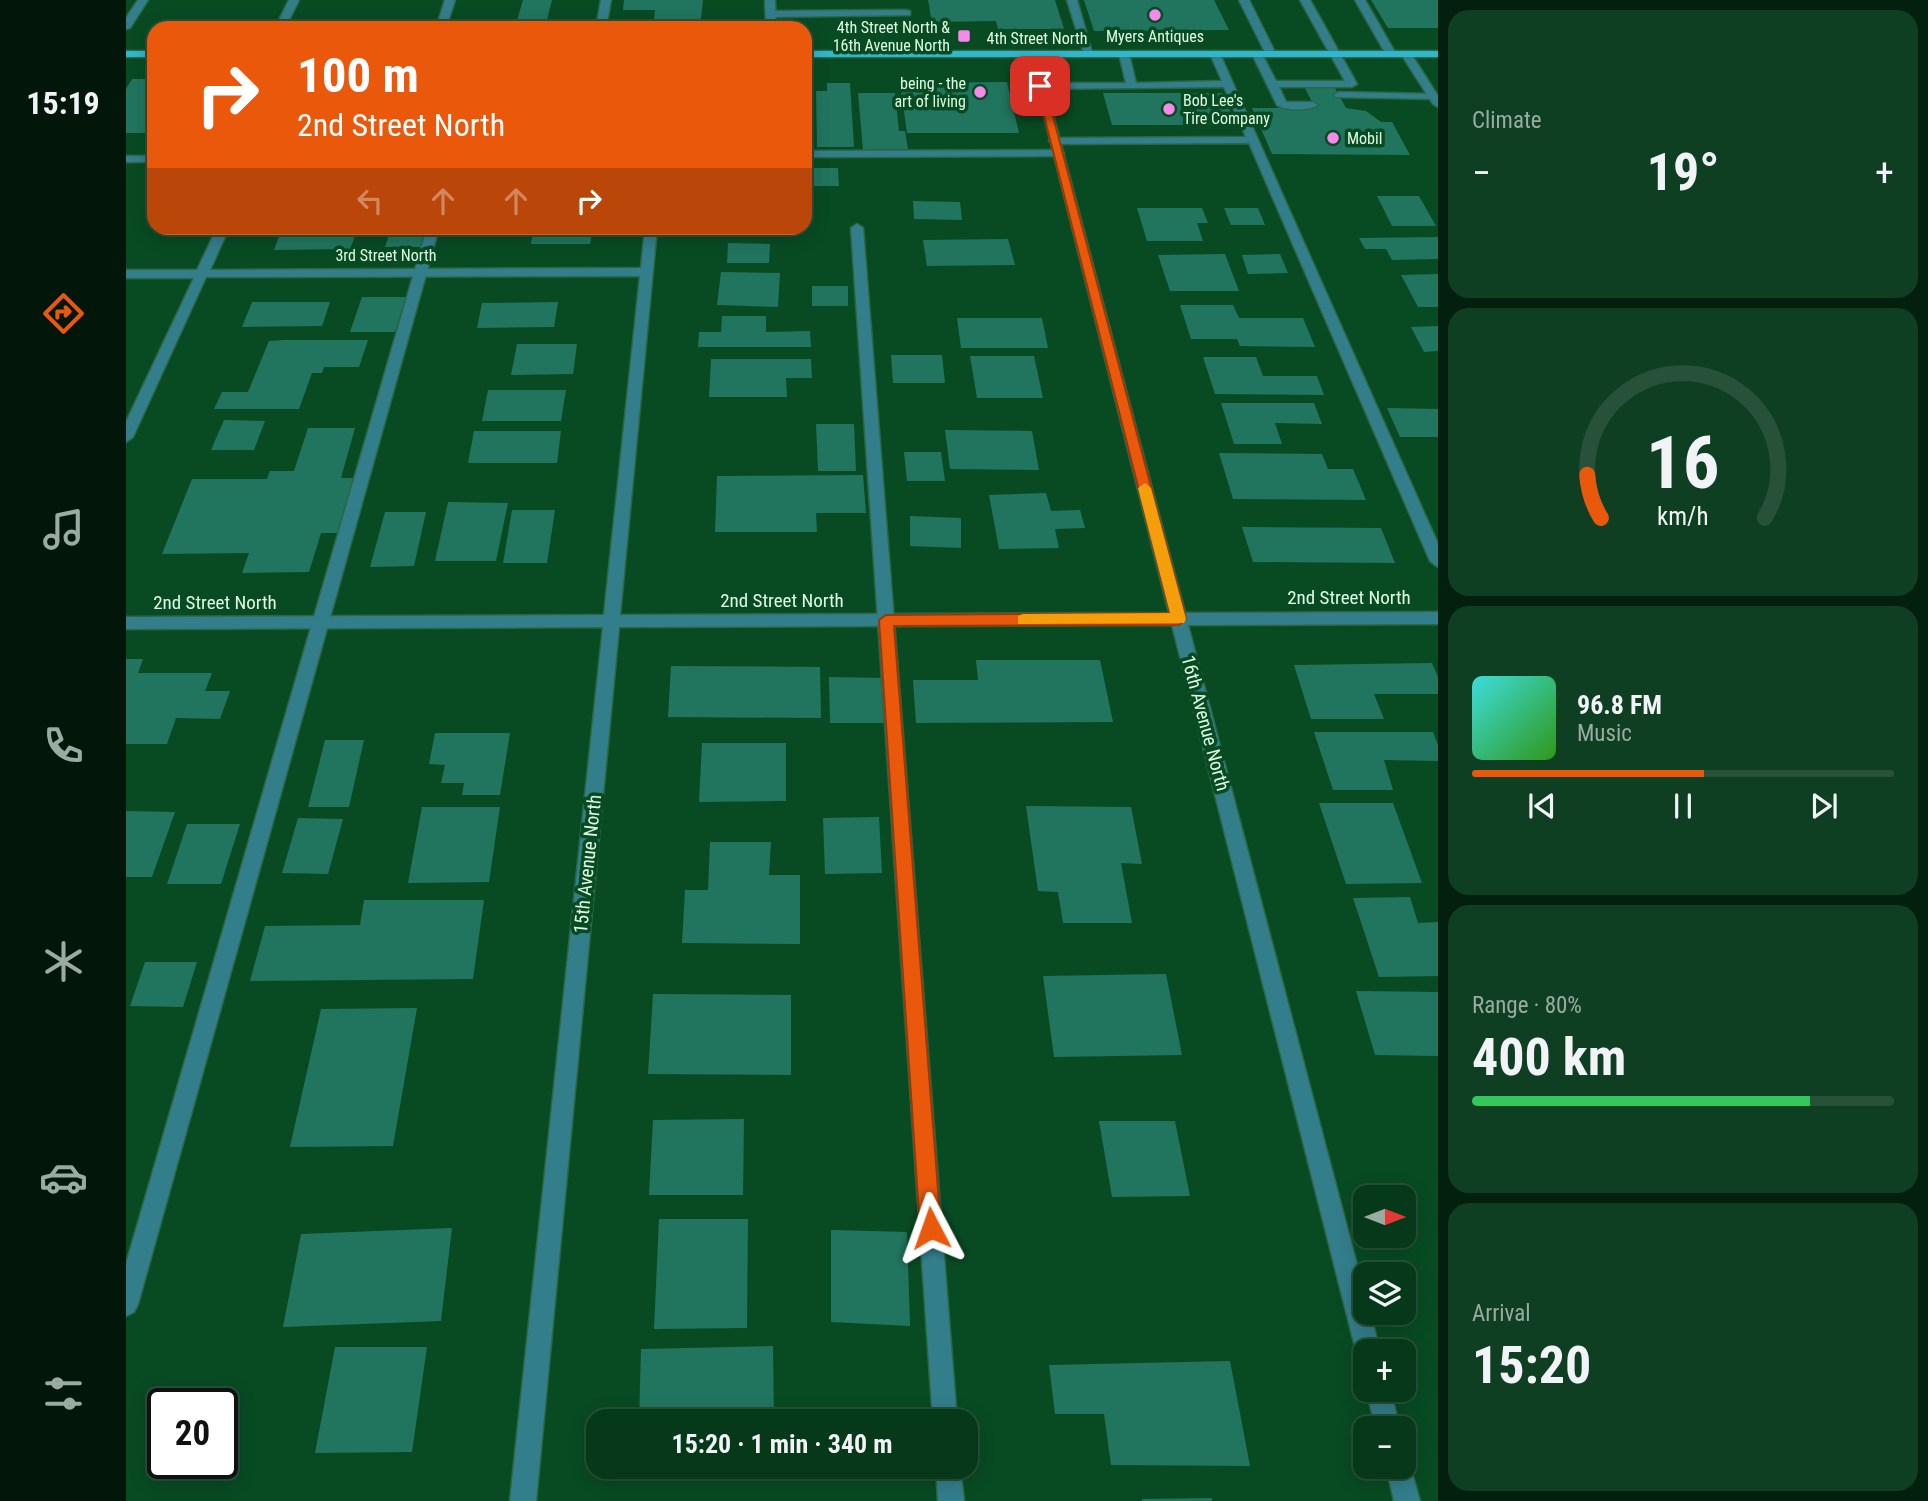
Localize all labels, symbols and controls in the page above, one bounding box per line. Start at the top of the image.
marker: Myers Antiques [1147,7,1163,23]
place label: 4th Street North & 16th Avenue North [833,18,950,55]
place label: Myers Antiques [1106,27,1204,46]
marker: 4th Street North & 16th Avenue North [956,28,972,44]
street label: 4th Street North [987,29,1087,48]
text: 100 m [297,47,419,104]
icon: right [182,49,273,140]
pin [1010,56,1070,116]
icon: arrive [1021,67,1059,105]
place label: being - the art of living [894,74,966,111]
text: 15:19 [26,84,100,122]
marker: being - the art of living [972,84,988,100]
place label: Bob Lee's Tire Company [1183,91,1270,128]
marker: Bob Lee's Tire Company [1161,101,1177,117]
text: 2nd Street North [297,106,505,144]
text: Climate [1472,107,1542,134]
place label: Mobil [1347,129,1382,148]
marker: Mobil [1325,130,1341,146]
text: 19° [1647,142,1719,203]
text: − [1472,151,1491,195]
text: + [1875,151,1894,195]
icon: left [351,182,389,220]
icon: ahead [424,182,462,220]
icon: ahead [497,182,535,220]
icon: right [570,182,608,220]
street label: 3rd Street North [335,246,437,265]
icon: directions [39,289,88,338]
text: 16 [1646,421,1720,507]
text: km/h [1657,502,1709,531]
icon: music [39,505,88,554]
street label: 2nd Street North [1287,586,1411,609]
street label: 2nd Street North [720,589,844,612]
street label: 2nd Street North [153,591,277,614]
street label: 16th Avenue North [1176,653,1235,793]
text: 96.8 FM [1577,690,1662,720]
text: Music [1577,720,1632,747]
icon: phone [39,721,88,770]
icon: previous [1523,787,1561,825]
icon: pause [1664,787,1702,825]
icon: next [1805,787,1843,825]
street label: 15th Avenue North [569,794,606,935]
icon: climate [39,937,88,986]
text: Range · 80% [1472,992,1582,1019]
text: 400 km [1472,1027,1626,1088]
icon: car [39,1153,88,1202]
north arrow [1353,1185,1416,1248]
map controls [1353,1185,1416,1479]
position arrow [894,1191,968,1265]
button: layers [1353,1262,1416,1325]
text: Arrival [1472,1300,1531,1327]
text: 15:20 [1472,1335,1591,1396]
button: + [1353,1339,1416,1402]
icon: filters [39,1369,88,1418]
speed limit sign: 20 [147,1388,238,1479]
button: − [1353,1416,1416,1479]
text: 15:20 · 1 min · 340 m [672,1429,892,1459]

